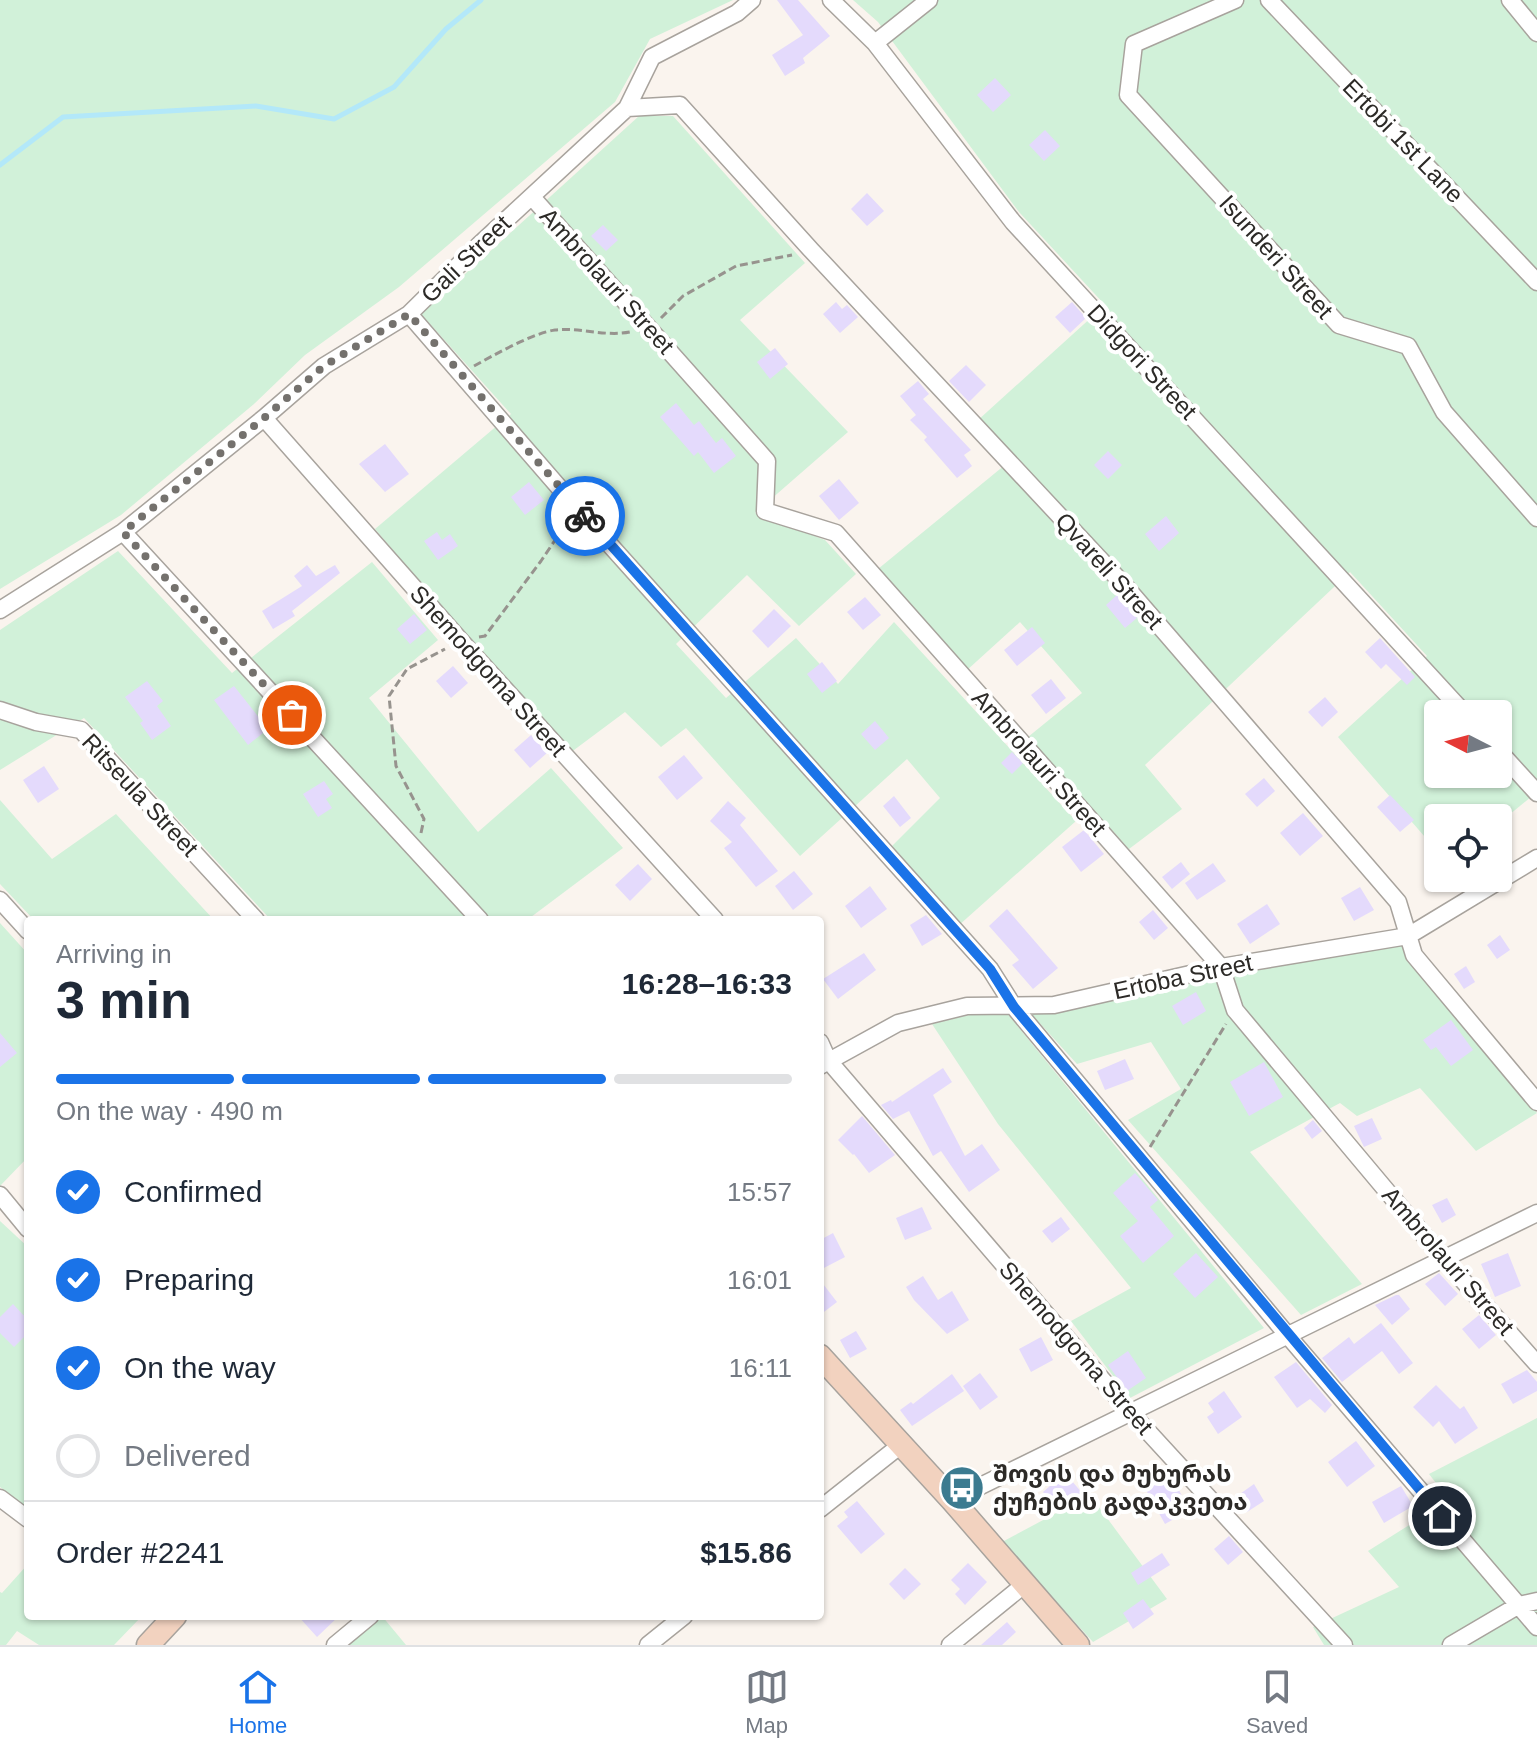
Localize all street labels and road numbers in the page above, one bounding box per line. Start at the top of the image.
street label: Ertobi 1st Lane [1338,73,1469,208]
street label: Isunderi Street [1214,190,1339,324]
street label: Ambrolauri Street [535,202,680,359]
street label: Gali Street [415,209,516,308]
street label: Didgori Street [1082,299,1202,425]
street label: Qvareli Street [1050,507,1169,634]
street label: Shemodgoma Street [405,580,572,762]
street label: Ambrolauri Street [967,684,1112,841]
street label: Ritseula Street [77,728,204,862]
street label: Ertoba Street [1111,949,1255,1004]
street label: Ambrolauri Street [1377,1181,1520,1340]
street label: Shemodgoma Street [994,1256,1159,1440]

